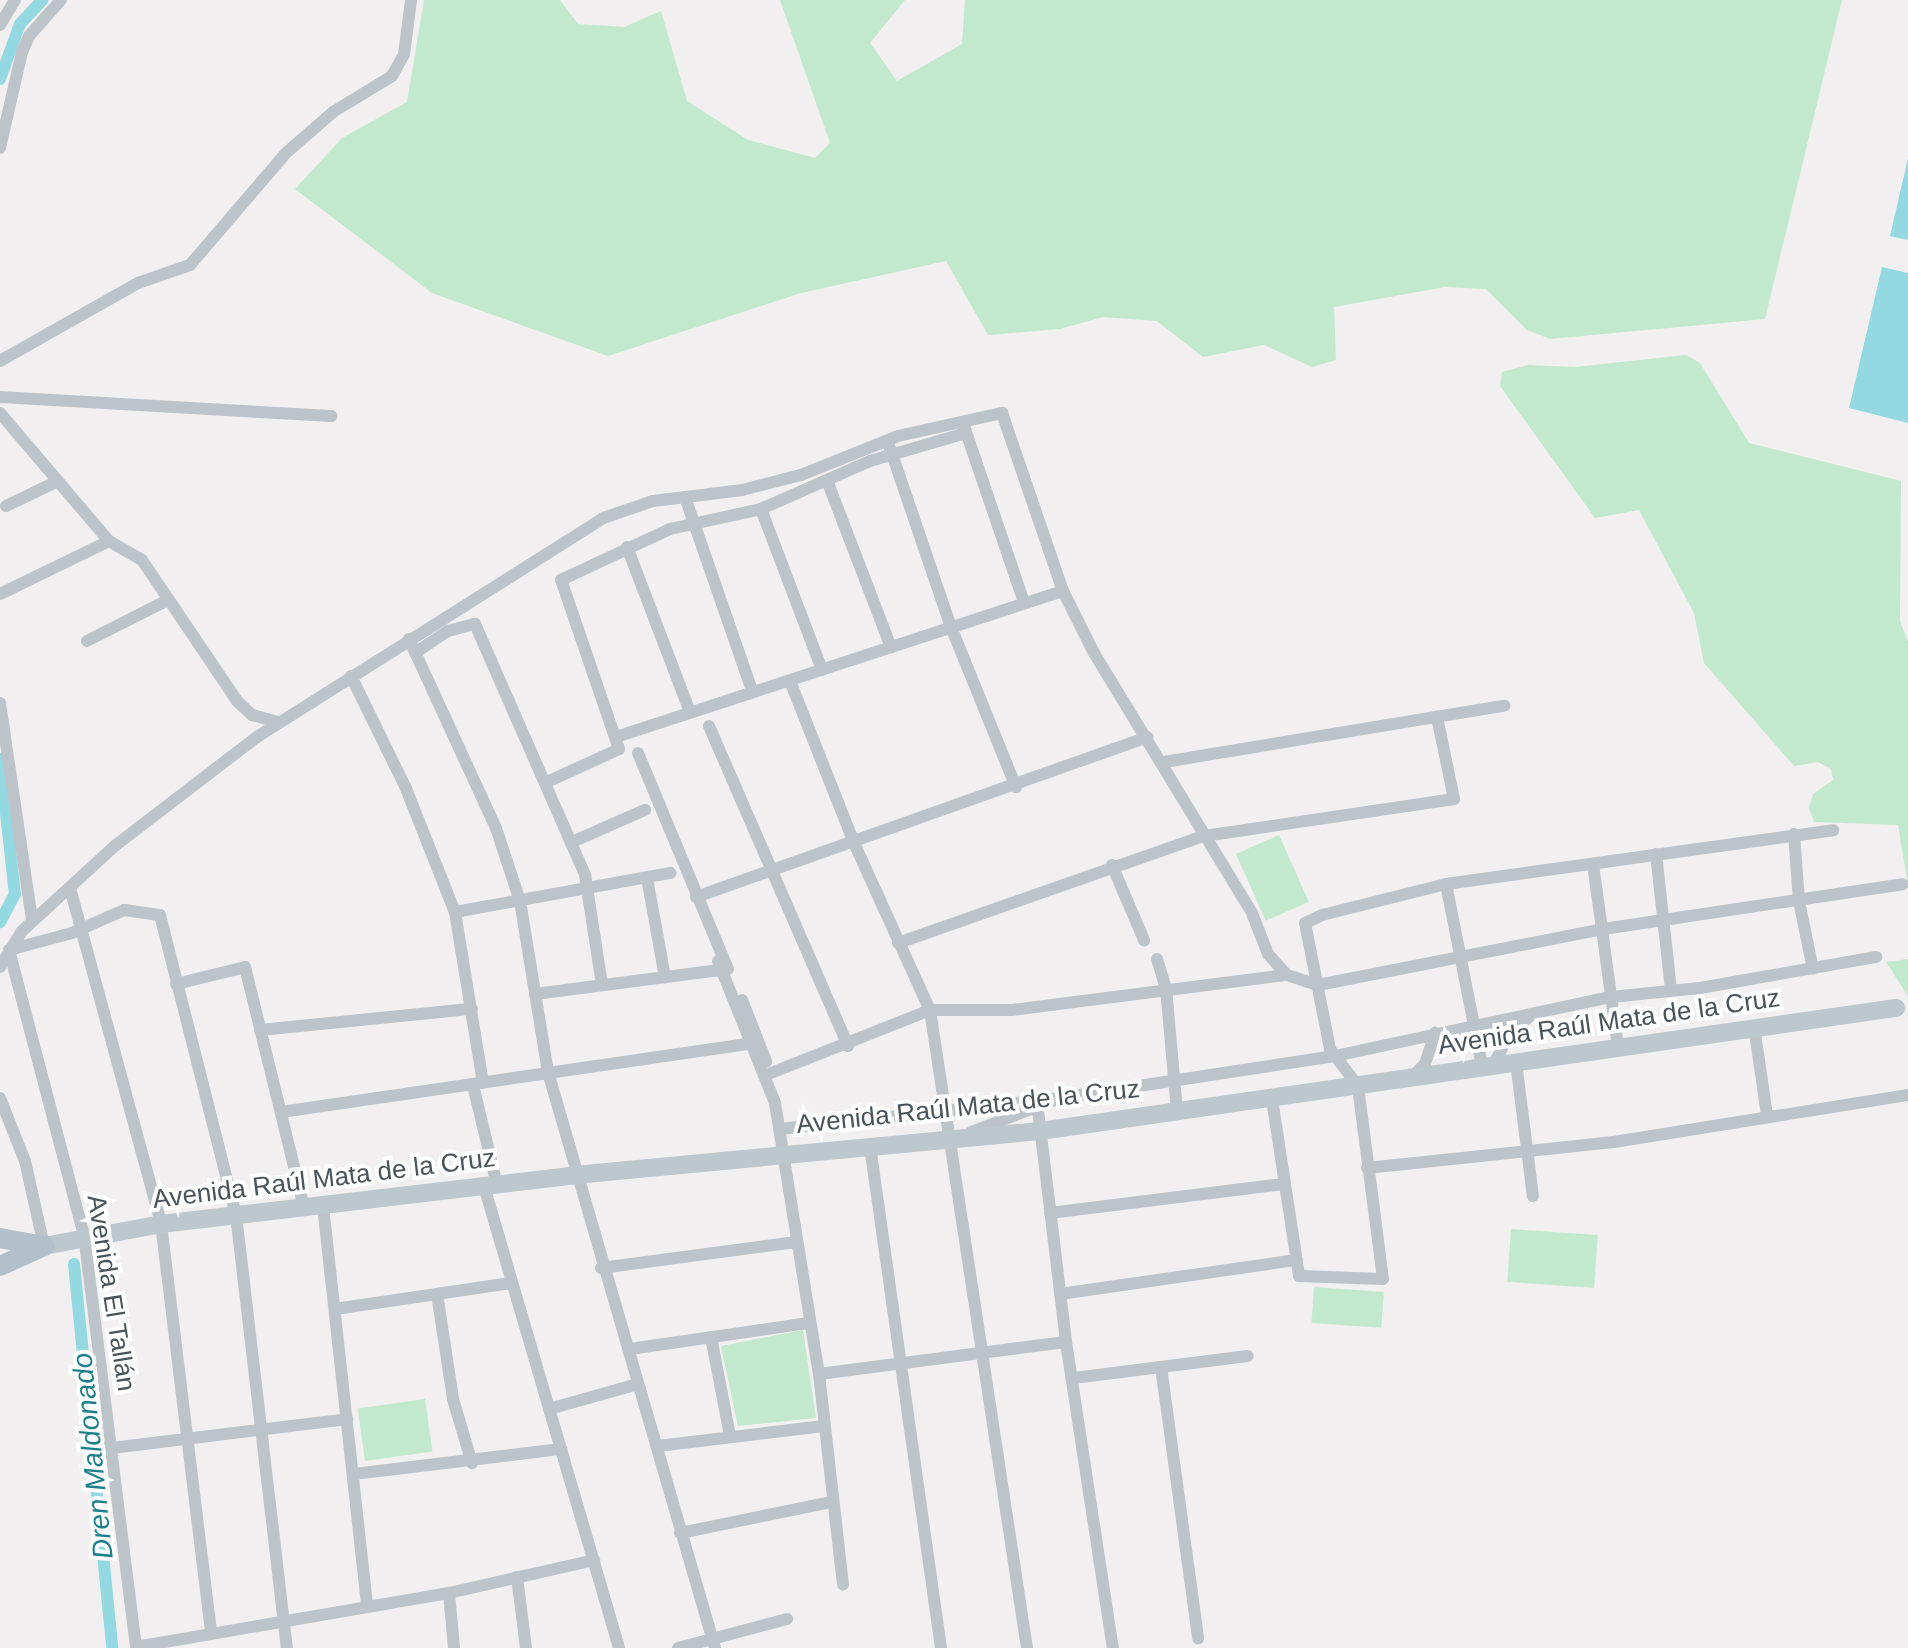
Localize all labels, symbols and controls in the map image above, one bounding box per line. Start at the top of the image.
street label: Avenida Raúl Mata de la Cruz [1436,983,1782,1061]
street label: Avenida Raúl Mata de la Cruz [795,1073,1141,1141]
street label: Avenida Raúl Mata de la Cruz [151,1142,497,1216]
street label: Avenida El Tallán [80,1192,142,1394]
water label: Dren Maldonado [65,1351,121,1561]

